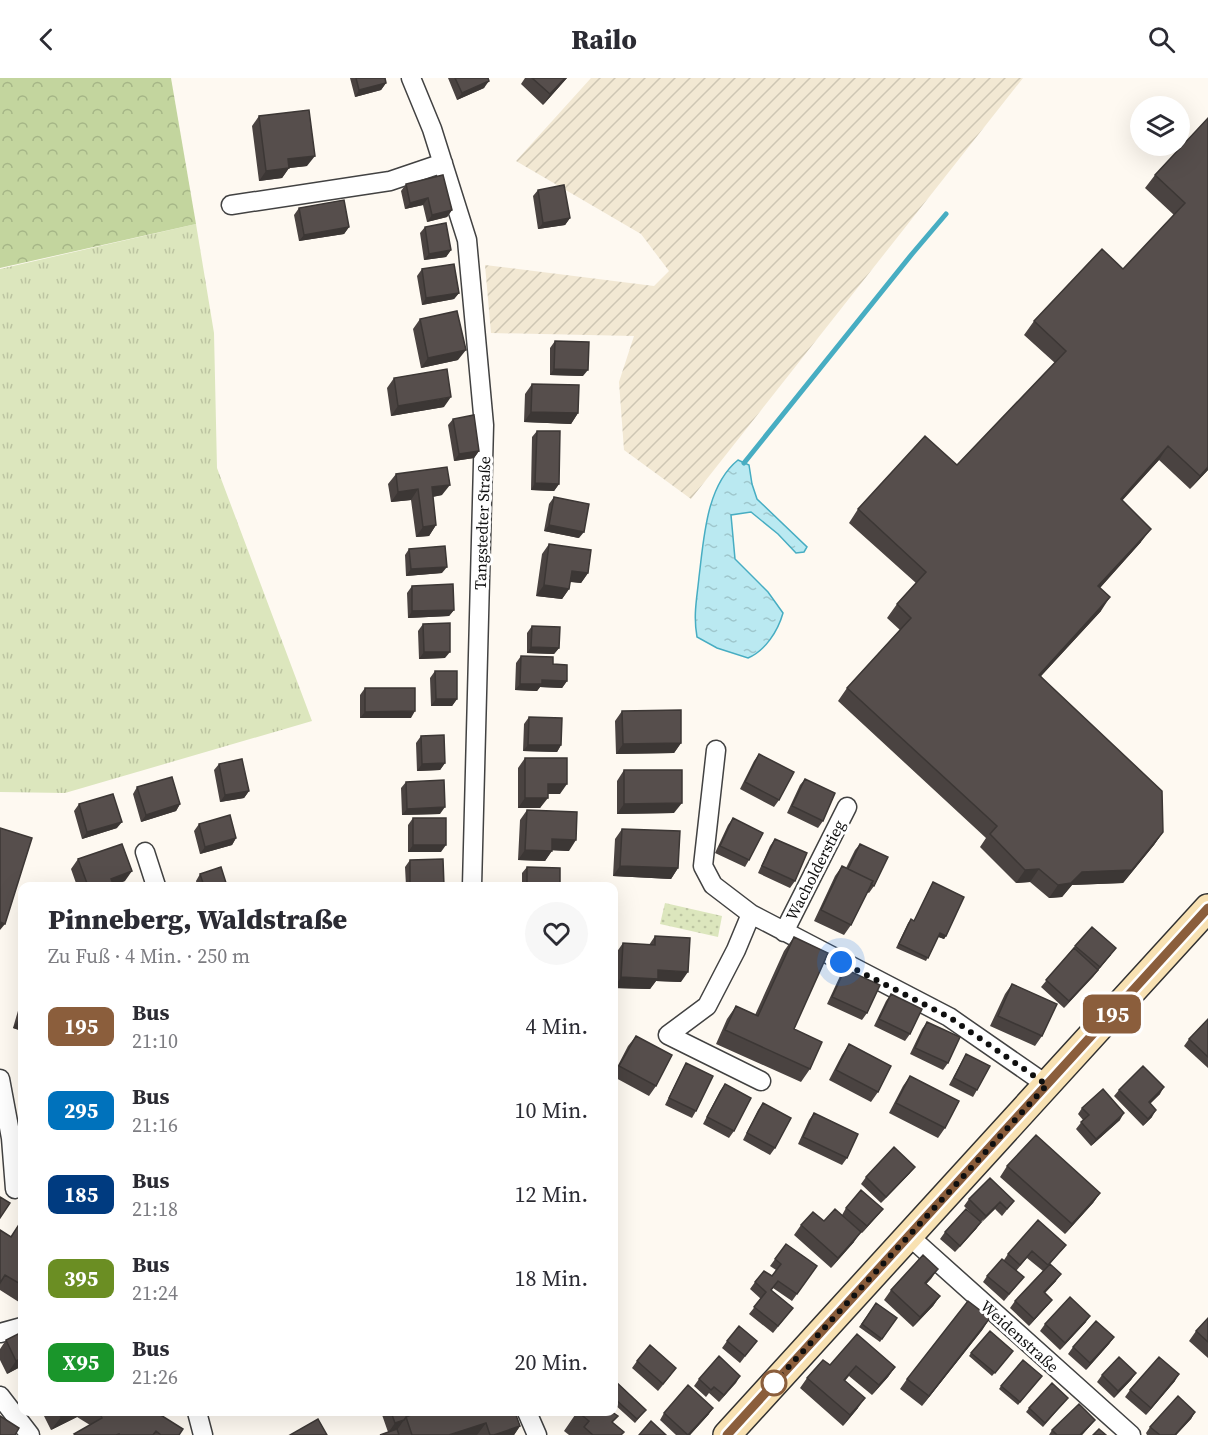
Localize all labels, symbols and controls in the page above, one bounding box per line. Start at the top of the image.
text: Railo [571,21,637,58]
icon: back [30,23,63,56]
icon: search [1145,23,1178,56]
map controls [1130,96,1190,156]
button: layers [1130,96,1190,156]
street label: Tangstedter Straße [469,456,495,590]
street label: Wacholderstieg [780,816,850,924]
text: Pinneberg, Waldstraße [48,900,347,938]
button: heart [525,902,588,965]
text: Zu Fuß · 4 Min. · 250 m [48,942,250,970]
your location [826,947,856,977]
line badge: 195 [1078,994,1146,1034]
text: Bus [132,997,169,1027]
text: 195 [1095,1000,1129,1029]
text: 4 Min. [526,1011,588,1041]
text: 195 [64,1012,98,1041]
text: 21:10 [132,1027,178,1055]
text: Bus [132,1081,169,1111]
text: 10 Min. [515,1095,588,1125]
text: 295 [64,1096,98,1125]
text: 21:16 [132,1111,178,1139]
text: Bus [132,1165,169,1195]
text: 12 Min. [515,1179,588,1209]
text: 185 [64,1180,98,1209]
text: 21:18 [132,1195,178,1223]
text: Bus [132,1249,169,1279]
text: 18 Min. [515,1263,588,1293]
text: 395 [64,1264,98,1293]
text: 21:24 [132,1279,178,1307]
street label: Weidenstraße [976,1295,1064,1377]
text: Bus [132,1333,169,1363]
text: 20 Min. [515,1347,588,1377]
text: X95 [63,1348,99,1377]
text: 21:26 [132,1363,178,1391]
unlabelled marker [761,1370,787,1396]

